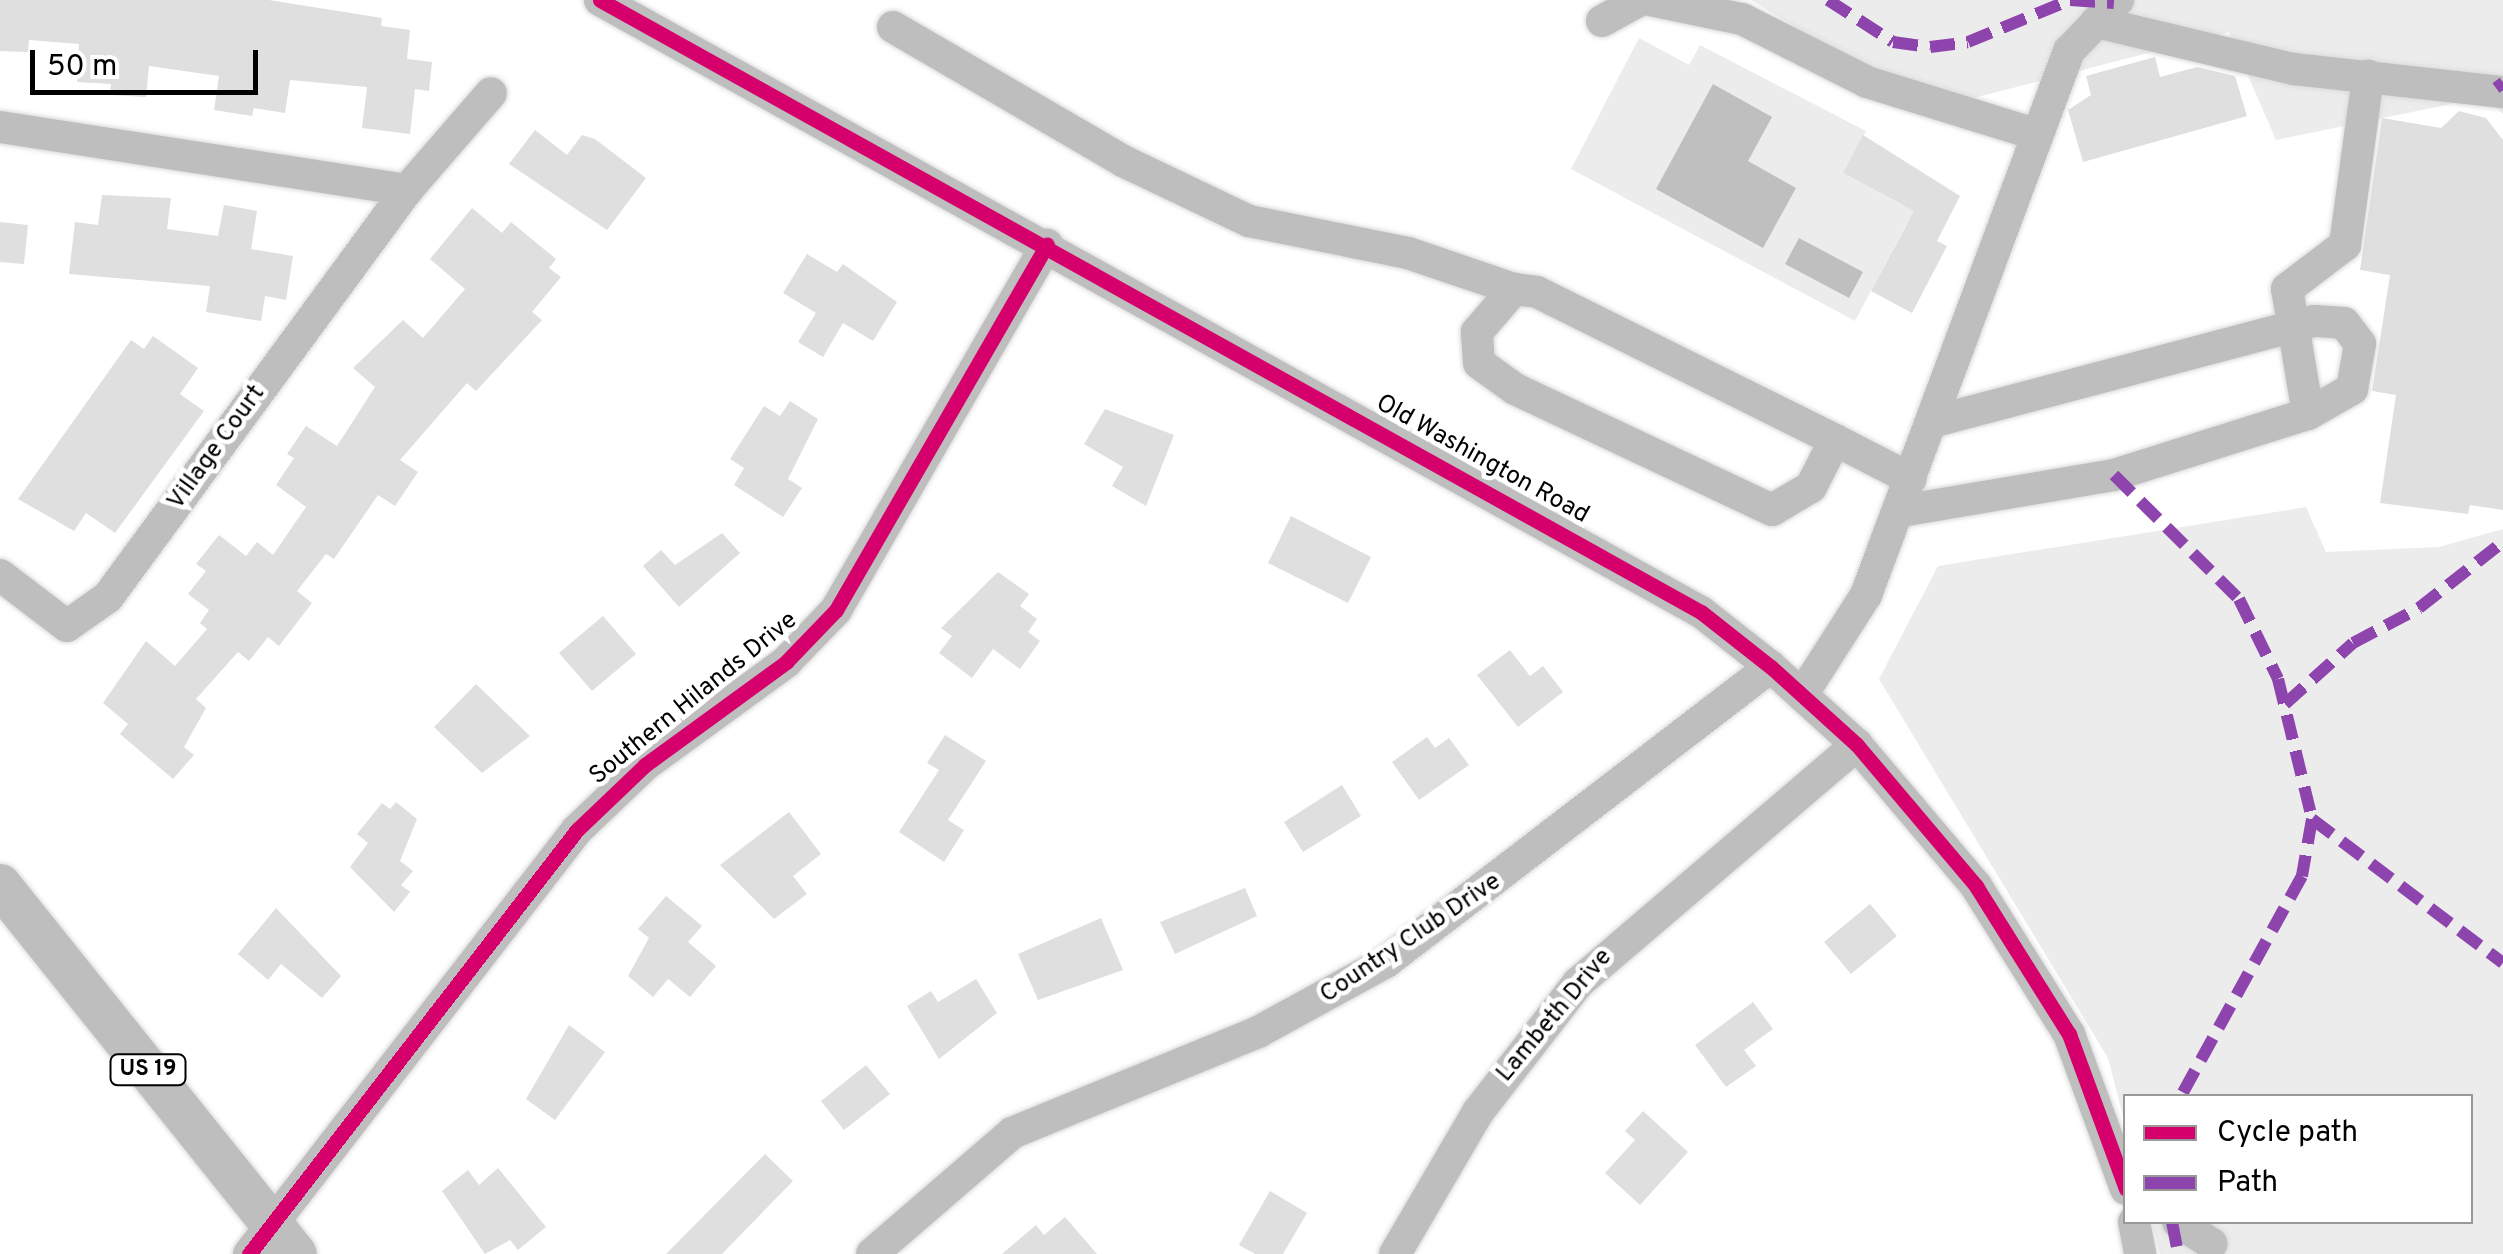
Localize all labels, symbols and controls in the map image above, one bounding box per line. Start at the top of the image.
scale bar [35,30,262,92]
text: 50 m [47,49,117,86]
street label: Village Court [162,380,272,516]
street label: Old Washington Road [1370,389,1594,531]
street label: Southern Hilands Drive [584,606,804,792]
street label: Country Club Drive [1315,867,1507,1011]
street label: Lambeth Drive [1491,943,1619,1089]
road number: US 19 [108,1053,188,1087]
legend [2123,1094,2473,1224]
text: Cycle path [2217,1115,2358,1152]
text: Path [2217,1165,2278,1202]

